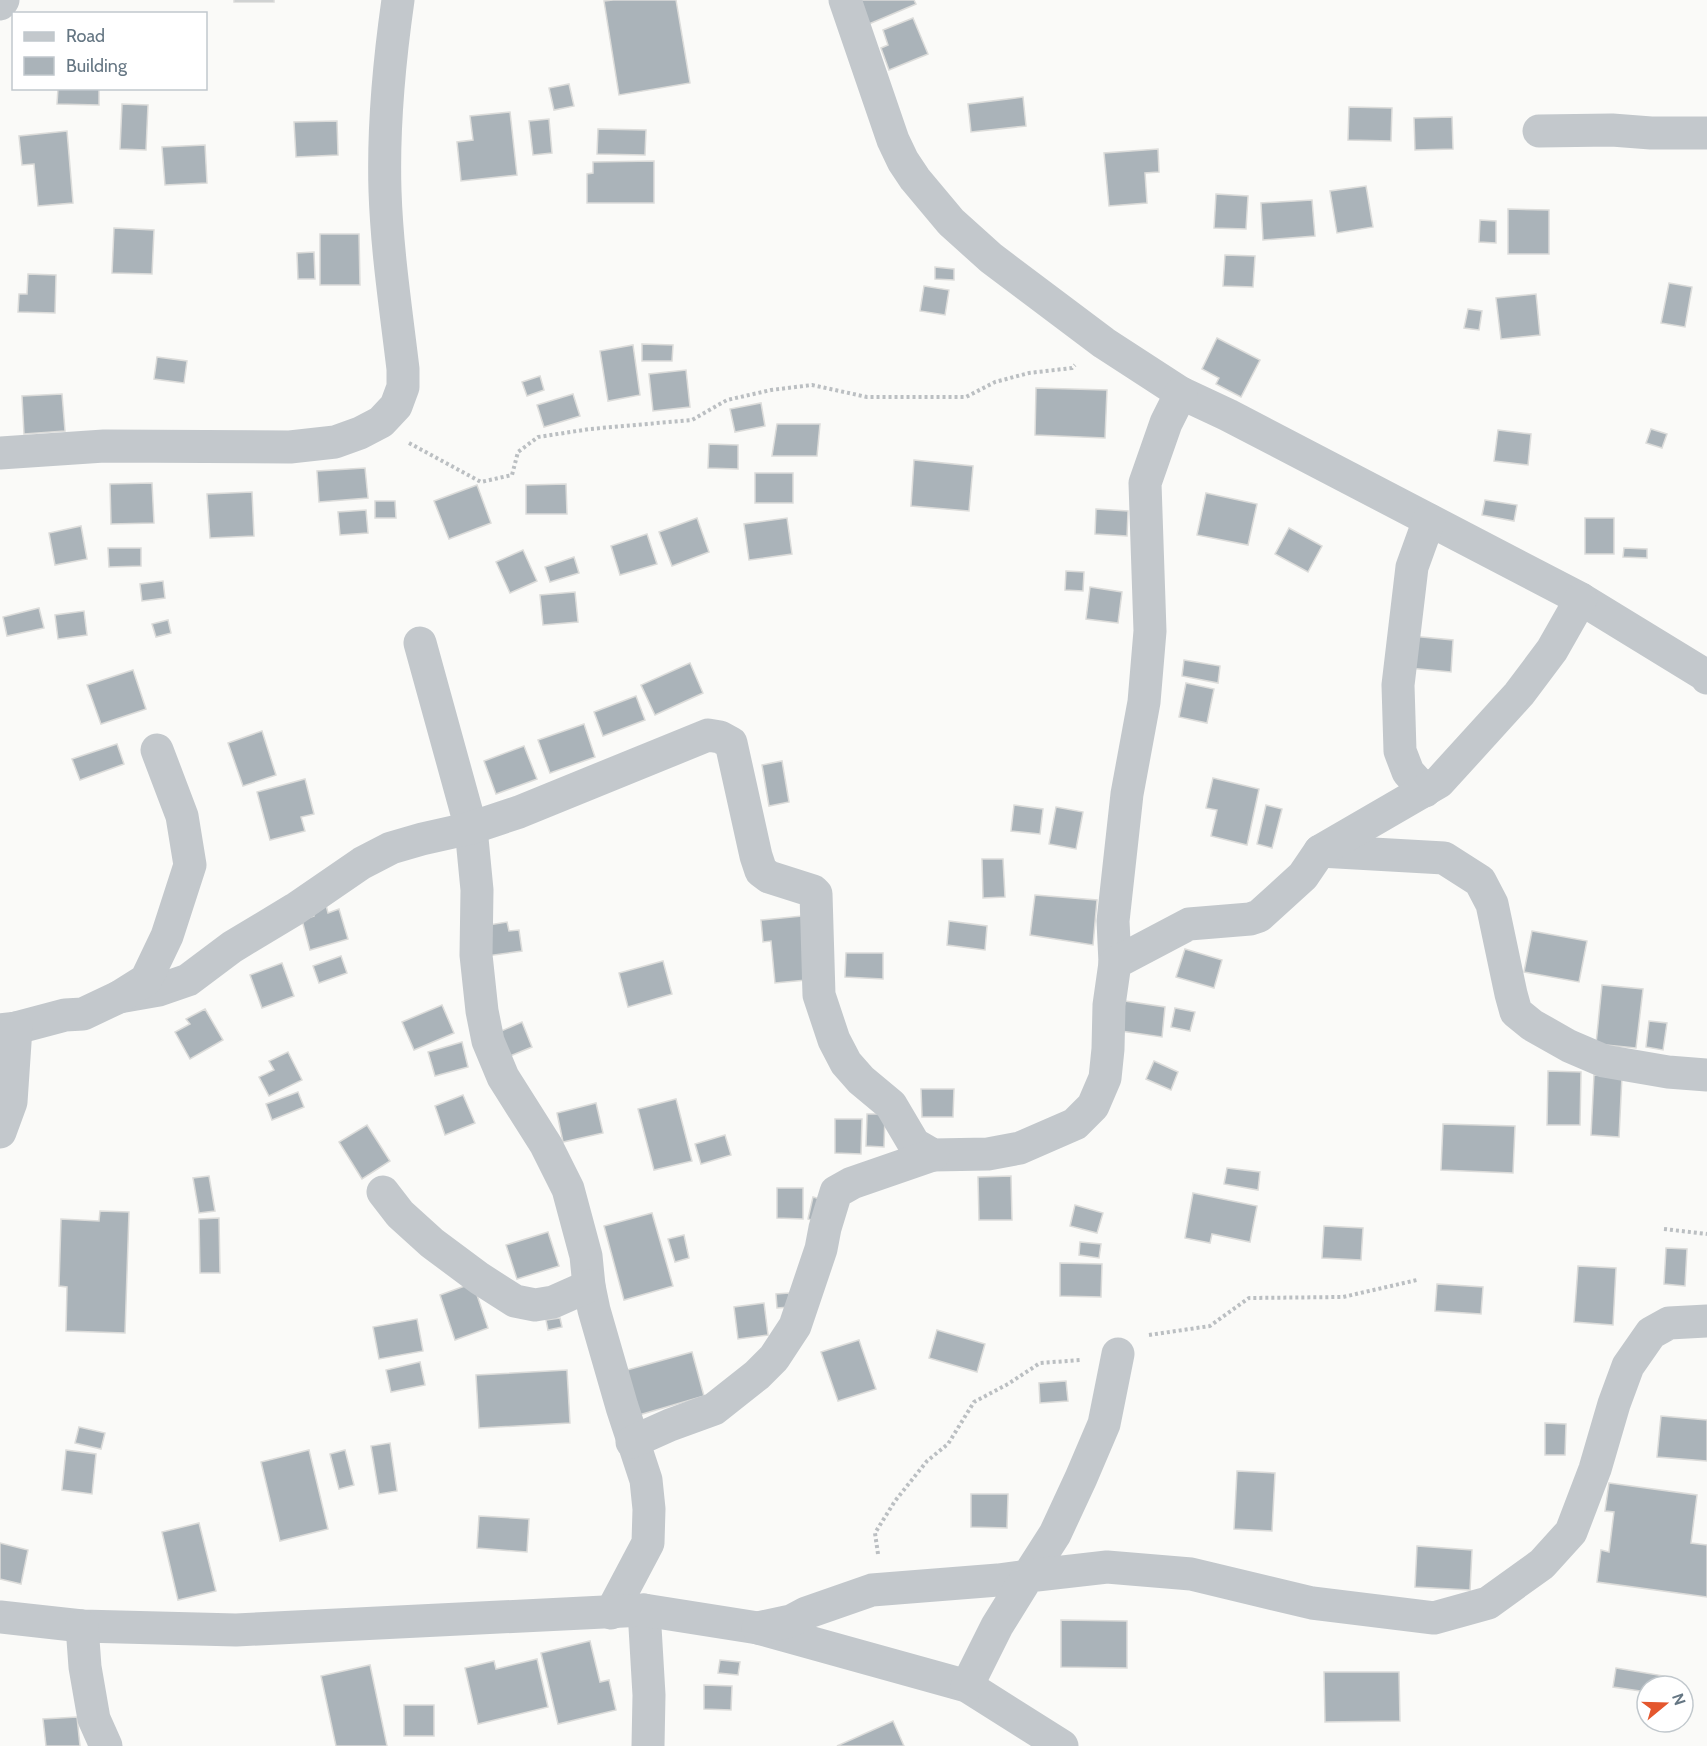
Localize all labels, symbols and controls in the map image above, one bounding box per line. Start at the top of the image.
legend [12,12,207,90]
text: Road [66,25,105,47]
text: Building [66,55,128,77]
north arrow [1635,1674,1695,1734]
text: N [1668,1691,1690,1708]

